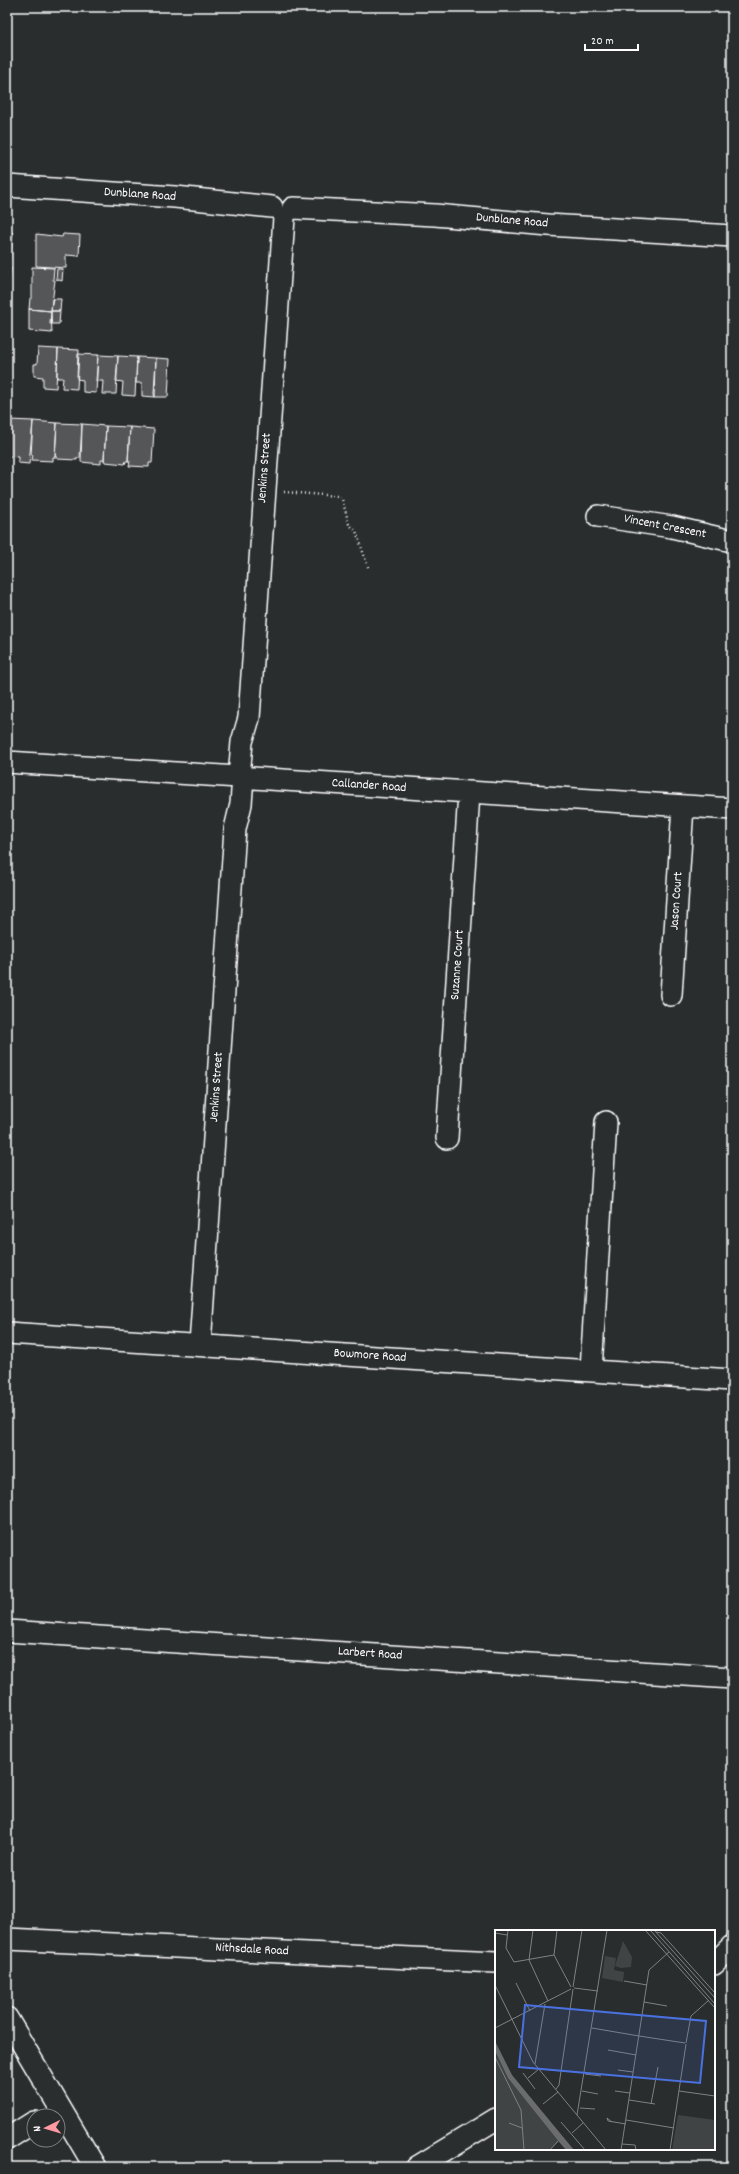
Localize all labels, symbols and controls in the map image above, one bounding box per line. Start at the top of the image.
scale bar [585,26,638,52]
text: 20 m [591,33,614,50]
street label: Dunblane Road [103,183,177,207]
street label: Dunblane Road [475,208,549,234]
street label: Jenkins Street [253,432,277,504]
street label: Vincent Crescent [622,510,708,544]
street label: Callander Road [331,774,407,798]
street label: Jason Court [665,871,689,931]
street label: Suzanne Court [446,929,470,1001]
street label: Jenkins Street [205,1051,229,1123]
street label: Bowmore Road [333,1344,407,1368]
street label: Larbert Road [337,1642,403,1666]
inset map [495,1930,715,2150]
street label: Nithsdale Road [215,1939,289,1961]
north arrow [26,2108,66,2148]
text: N [30,2125,46,2132]

